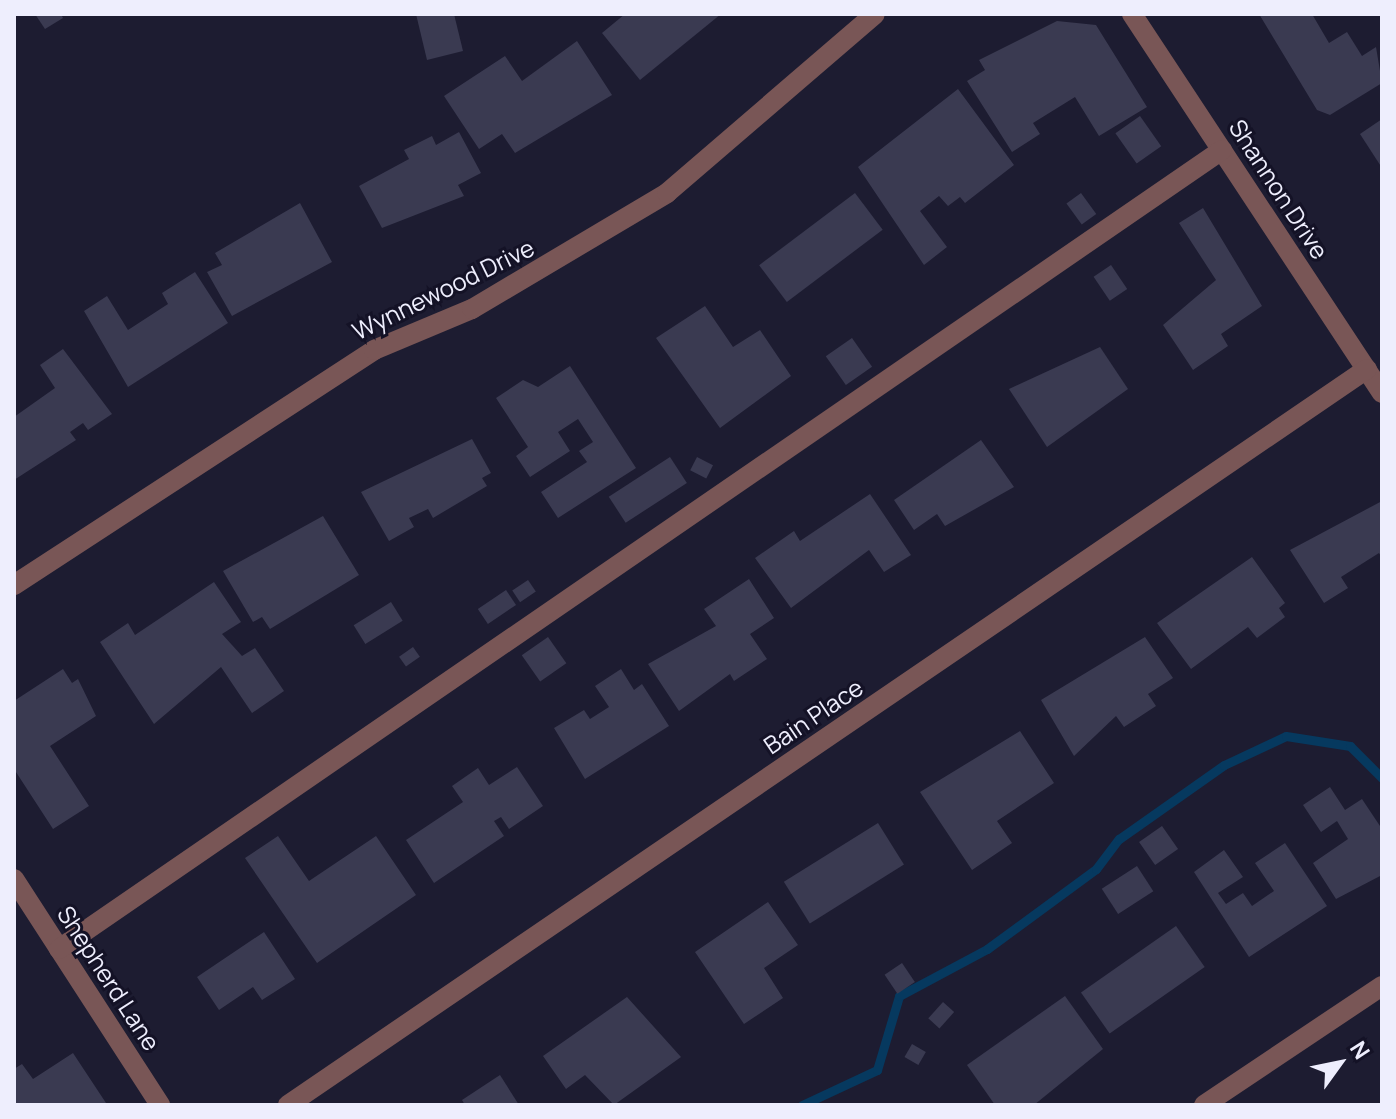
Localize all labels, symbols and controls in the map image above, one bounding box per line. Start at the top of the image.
street label: Shannon Drive [1223,114,1335,264]
street label: Wynnewood Drive [347,233,539,345]
street label: Bain Place [758,672,868,760]
street label: Shepherd Lane [52,900,166,1056]
north arrow [1300,1023,1380,1103]
text: N [1343,1035,1377,1065]

